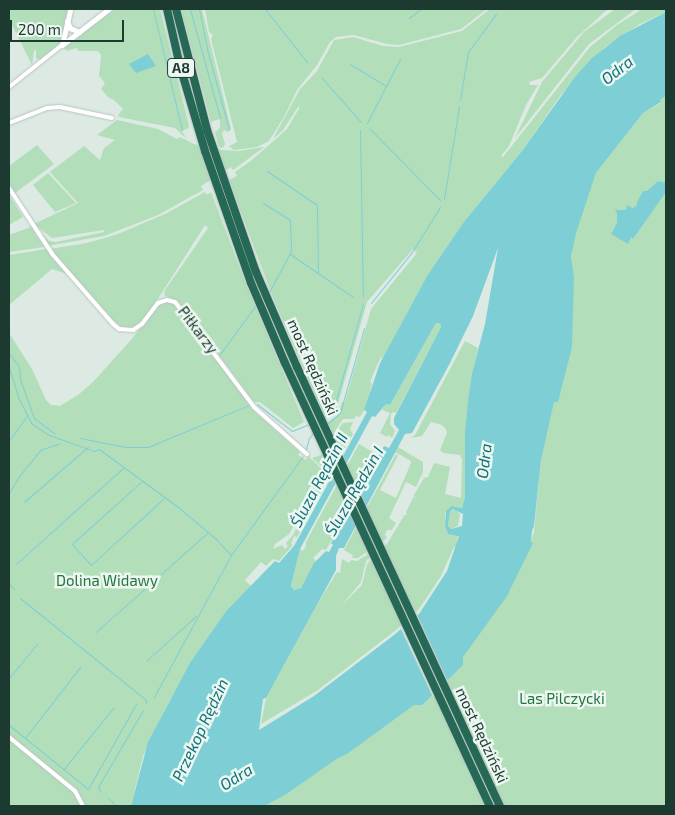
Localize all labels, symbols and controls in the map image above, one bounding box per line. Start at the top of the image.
scale bar [12,10,126,42]
text: 200 m [18,20,61,38]
water label: Odra [597,52,637,88]
road number: A8 [166,56,196,80]
street label: Piłkarzy [174,303,222,357]
street label: most Rędziński [284,316,342,418]
water label: Śluza Rędzin II [286,429,352,531]
water label: Odra [472,442,496,480]
water label: Śluza Rędzin I [321,443,387,539]
park label: Dolina Widawy [56,572,158,590]
water label: Przekop Rędzin [168,676,232,784]
street label: most Rędziński [452,684,512,786]
park label: Las Pilczycki [519,690,605,708]
water label: Odra [216,760,256,794]

